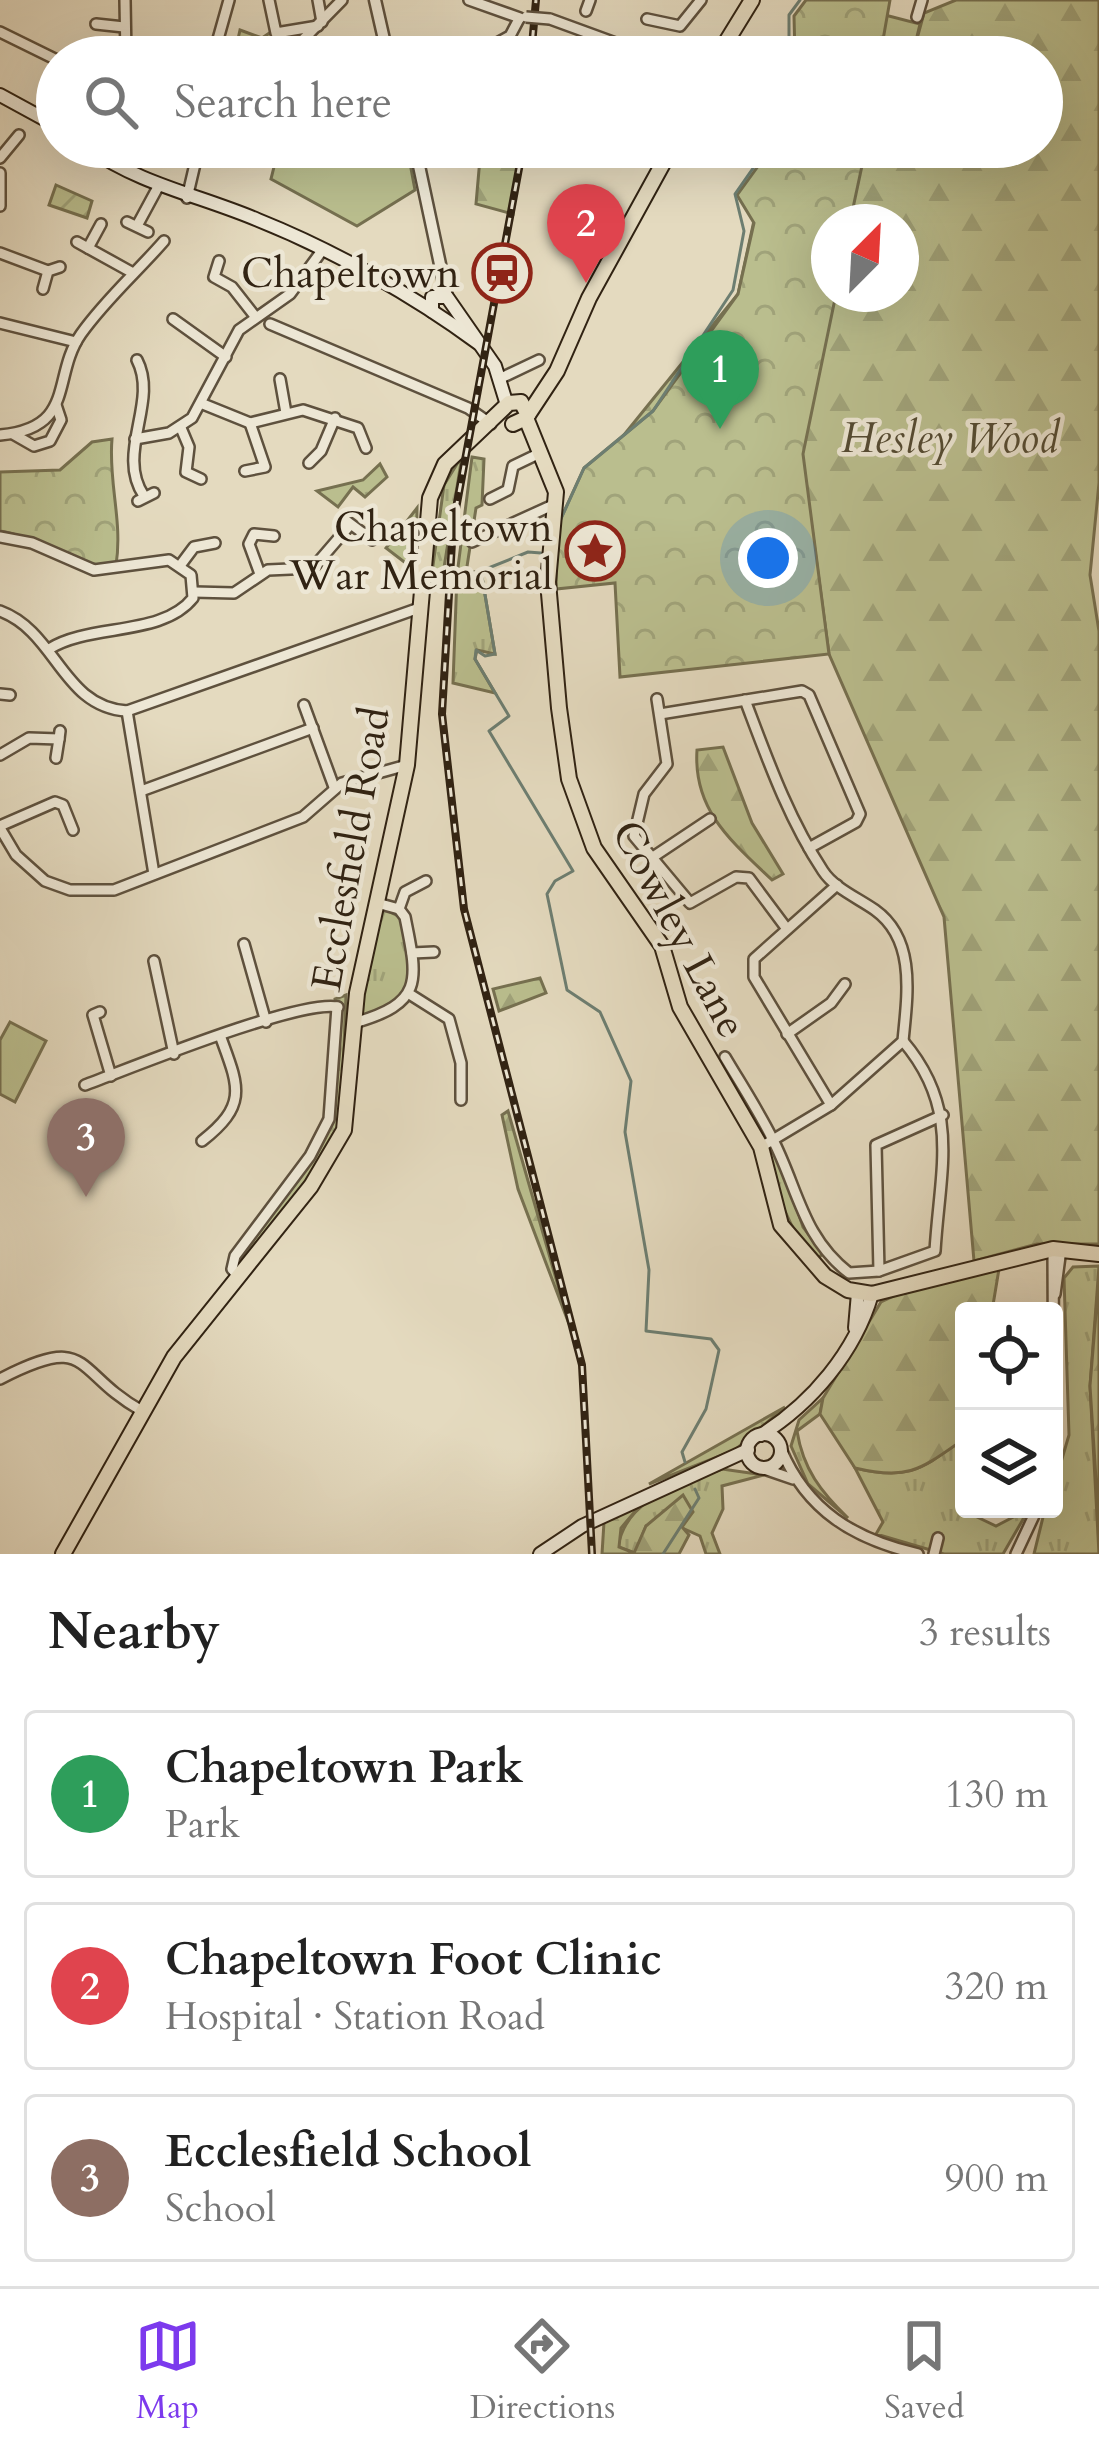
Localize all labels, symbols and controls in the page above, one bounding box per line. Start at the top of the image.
search box [36,36,1063,168]
icon: search [78,69,144,135]
text: Search here [174,72,392,133]
pin: 2 [547,184,625,283]
north arrow [811,204,919,312]
station icon: Chapeltown [471,242,533,304]
place label: Chapeltown [241,245,460,302]
pin: 1 [681,330,759,429]
park label: Hesley Wood [841,410,1061,467]
place label: Chapeltown War Memorial [288,499,553,604]
place icon: Chapeltown War Memorial [564,520,626,582]
your location [738,528,798,588]
street label: Ecclesfield Road [298,703,404,995]
street label: Cowley Lane [598,810,760,1048]
pin: 3 [47,1098,125,1197]
map controls [955,1302,1063,1518]
button: locate [955,1302,1063,1410]
button: layers [955,1410,1063,1518]
text: Nearby [48,1597,220,1667]
text: 3 results [919,1606,1051,1659]
text: Chapeltown Park [165,1737,523,1798]
text: 1 [80,1768,100,1821]
text: 130 m [945,1768,1048,1821]
text: Park [165,1798,240,1851]
text: Chapeltown Foot Clinic [165,1929,662,1990]
text: 2 [80,1960,100,2013]
text: 320 m [945,1960,1048,2013]
text: Hospital · Station Road [165,1990,545,2043]
text: Ecclesfield School [165,2121,531,2182]
text: 3 [80,2152,100,2205]
text: 900 m [945,2152,1048,2205]
text: School [165,2182,276,2235]
tab: Map [135,2313,201,2430]
tab: Directions [470,2313,615,2430]
tab: Saved [884,2313,964,2430]

